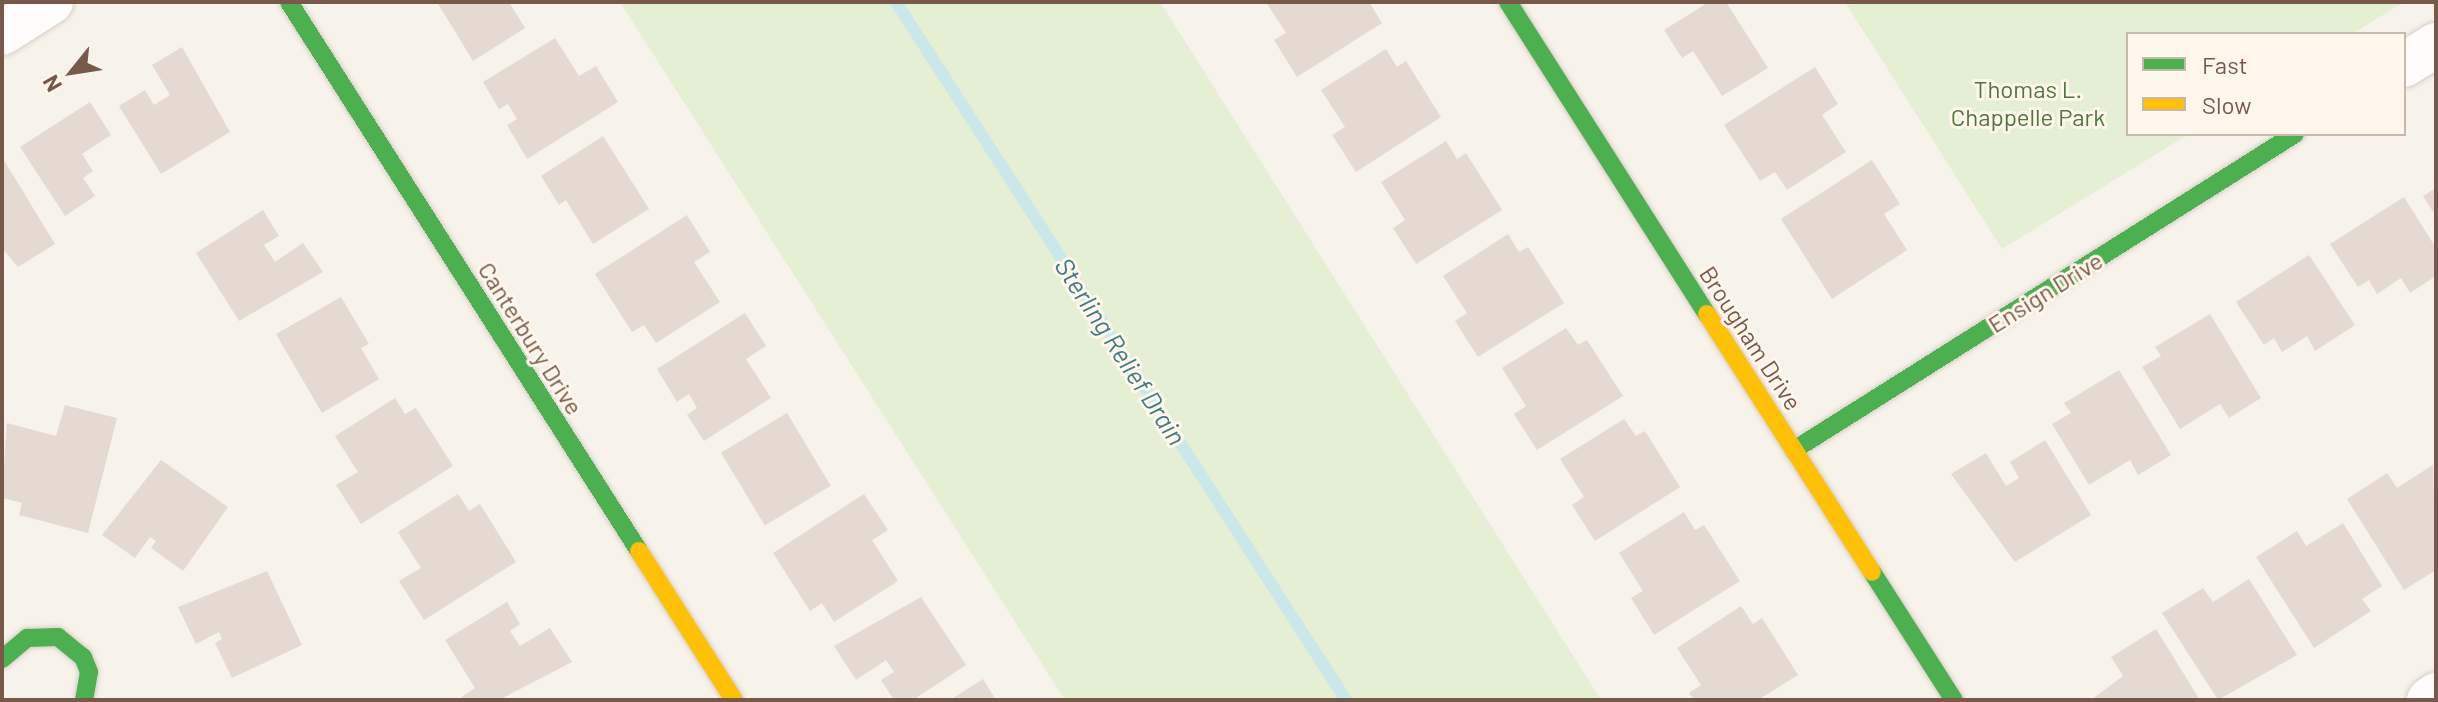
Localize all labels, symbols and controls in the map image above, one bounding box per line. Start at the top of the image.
north arrow [32,32,112,112]
legend [2126,32,2406,136]
text: Fast [2202,50,2247,79]
text: N [36,71,66,97]
park label: Thomas L. Chappelle Park [1951,75,2105,131]
text: Slow [2202,90,2251,119]
street label: Ensign Drive [1983,246,2107,338]
water label: Sterling Relief Drain [1049,251,1193,451]
street label: Canterbury Drive [473,256,589,420]
street label: Brougham Drive [1694,261,1808,415]

